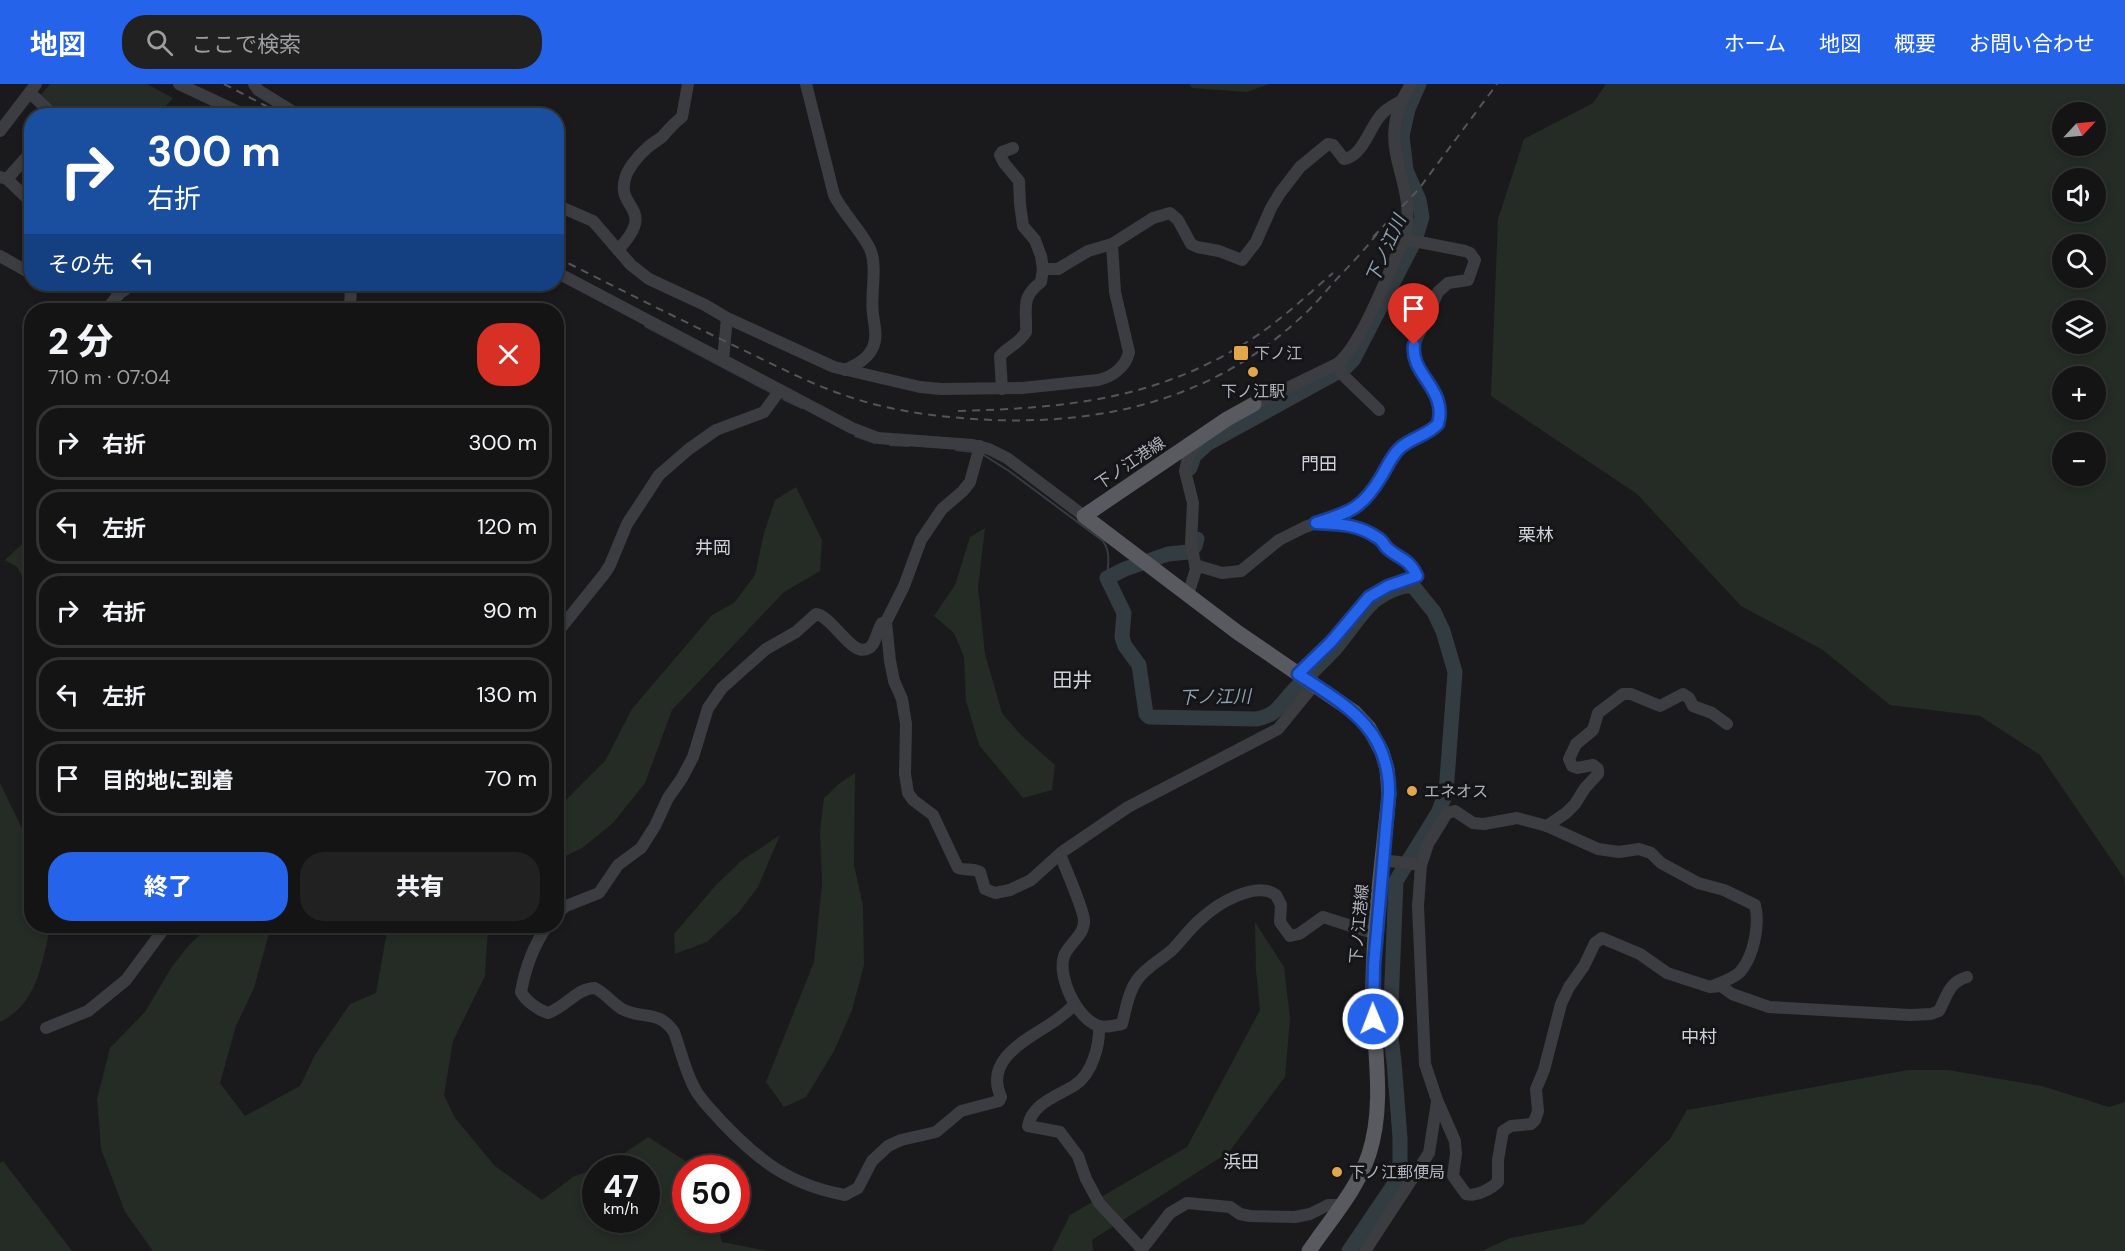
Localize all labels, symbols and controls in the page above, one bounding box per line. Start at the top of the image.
search box [122,15,542,69]
text: 地図 [30,26,86,63]
icon: search [143,26,176,59]
text: ここで検索 [191,30,301,59]
text: ホーム [1724,30,1786,58]
text: 地図 [1819,30,1861,58]
text: 概要 [1894,30,1936,58]
text: お問い合わせ [1969,30,2095,58]
north arrow [2052,102,2106,156]
map controls [2052,102,2106,486]
text: 300 m [147,124,281,179]
icon: right [48,132,126,210]
button: sound [2052,168,2106,222]
text: 右折 [147,181,201,216]
water label: 下ノ江川 [1360,209,1412,287]
button: search [2052,234,2106,288]
icon: left [126,246,159,279]
text: その先 [48,250,114,279]
pin [1388,283,1439,345]
icon: arrive [1397,292,1430,325]
button: layers [2052,300,2106,354]
text: 2 分 [48,318,113,365]
button: close [477,323,540,386]
place label: 下ノ江 [1254,343,1302,364]
marker: 下ノ江 [1232,344,1250,362]
text: 710 m · 07:04 [48,364,170,390]
marker: 下ノ江駅 [1246,365,1260,379]
button: + [2052,366,2106,420]
place label: 下ノ江駅 [1221,381,1285,402]
icon: right [51,426,84,459]
text: 300 m [468,428,537,457]
text: 右折 [102,430,146,459]
street label: 下ノ江港線 [1091,432,1169,494]
button: − [2052,432,2106,486]
district label: 門田 [1301,452,1337,476]
icon: left [51,510,84,543]
text: 120 m [477,512,537,541]
text: 左折 [102,514,146,543]
district label: 栗林 [1518,523,1554,547]
district label: 井岡 [695,536,731,560]
icon: right [51,594,84,627]
text: 90 m [483,596,537,625]
text: 右折 [102,598,146,627]
district label: 田井 [1052,667,1092,693]
icon: left [51,678,84,711]
text: 130 m [477,680,537,709]
text: 左折 [102,682,146,711]
water label: 下ノ江川 [1179,684,1253,710]
icon: arrive [51,762,84,795]
text: 70 m [485,764,537,793]
text: 目的地に到着 [102,766,234,795]
place label: エネオス [1424,781,1488,802]
marker: エネオス [1405,784,1419,798]
button: 終了 [48,852,288,921]
button: 共有 [300,852,540,921]
street label: 下ノ江港線 [1345,883,1373,965]
position arrow [1341,987,1405,1051]
district label: 中村 [1681,1025,1717,1049]
district label: 浜田 [1223,1150,1259,1174]
speed limit sign: 50 [672,1155,750,1233]
place label: 下ノ江郵便局 [1349,1162,1445,1183]
marker: 下ノ江郵便局 [1330,1165,1344,1179]
text: 47 [603,1167,639,1206]
text: km/h [603,1199,639,1219]

